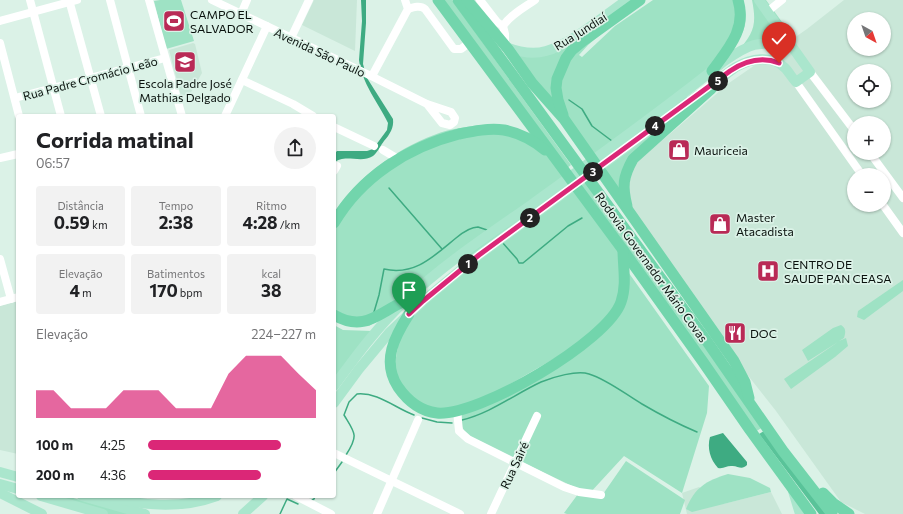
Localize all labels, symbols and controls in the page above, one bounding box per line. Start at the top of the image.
place label: CAMPO EL SALVADOR [190,7,254,35]
sports icon: CAMPO EL SALVADOR [161,8,187,34]
street label: Rua Jundiaí [551,9,610,54]
north arrow [847,12,891,56]
map controls [847,12,891,212]
pin [762,22,796,63]
street label: Avenida São Paulo [272,25,368,79]
icon: check [768,28,790,50]
school or university icon: Escola Padre José Mathias Delgado [172,49,198,75]
street label: Rua Padre Cromácio Leão [21,53,159,103]
button: locate [847,64,891,108]
pin: 5 [708,71,728,91]
text: 5 [715,74,721,87]
place label: Escola Padre José Mathias Delgado [138,76,232,104]
pin: 4 [645,116,665,136]
button: + [847,116,891,160]
text: 4 [652,119,658,132]
text: Corrida matinal [36,126,194,153]
button: share [274,127,316,169]
shop icon: Mauriceia [666,137,692,163]
place label: Mauriceia [694,143,748,157]
text: 06:57 [36,155,70,171]
pin: 3 [583,162,603,182]
text: 3 [590,165,596,178]
button: − [847,168,891,212]
street label: Rodovia Governador Mário Covas [593,189,711,345]
text: Distância [57,199,104,212]
text: Tempo [159,199,193,212]
text: Ritmo [256,199,287,212]
pin: 2 [520,208,540,228]
place label: Master Atacadista [736,210,794,238]
text: 2 [527,211,533,224]
shop icon: Master Atacadista [707,211,733,237]
text: 0.59 [54,212,90,233]
text: 2:38 [159,212,193,233]
text: 4:28 [243,212,278,233]
text: km [90,218,107,231]
text: /km [278,218,300,231]
pin: 1 [458,254,478,274]
text: 1 [466,257,470,270]
place label: CENTRO DE SAUDE PAN CEASA [784,257,891,285]
hospital icon: CENTRO DE SAUDE PAN CEASA [755,258,781,284]
text: Elevação [59,267,103,280]
text: Batimentos [147,267,205,280]
text: kcal [261,267,281,280]
pin [392,273,426,314]
icon: arrive [398,279,420,301]
text: 4 [70,280,80,301]
text: 170 [150,280,178,301]
text: 38 [261,280,282,301]
text: m [80,286,92,299]
text: bpm [178,286,202,299]
restaurant icon: DOC [722,320,748,346]
text: Elevação [36,326,88,342]
text: 224–227 m [251,326,316,342]
place label: DOC [750,326,777,340]
text: 100 m [36,437,73,453]
text: 4:25 [100,437,126,453]
street label: Rua Sairé [497,439,531,491]
text: 200 m [36,467,74,483]
text: 4:36 [100,467,126,483]

